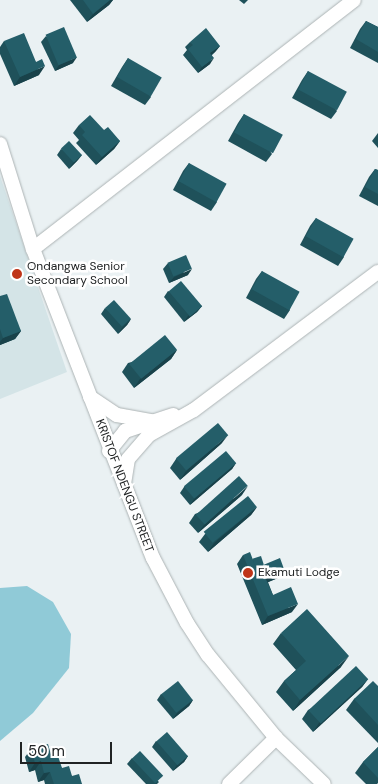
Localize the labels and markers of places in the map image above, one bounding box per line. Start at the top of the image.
place label: Ondangwa Senior Secondary School [27,260,128,288]
marker: Ondangwa Senior Secondary School [11,268,23,280]
place label: Ekamuti Lodge [258,566,340,580]
marker: Ekamuti Lodge [242,567,254,579]

